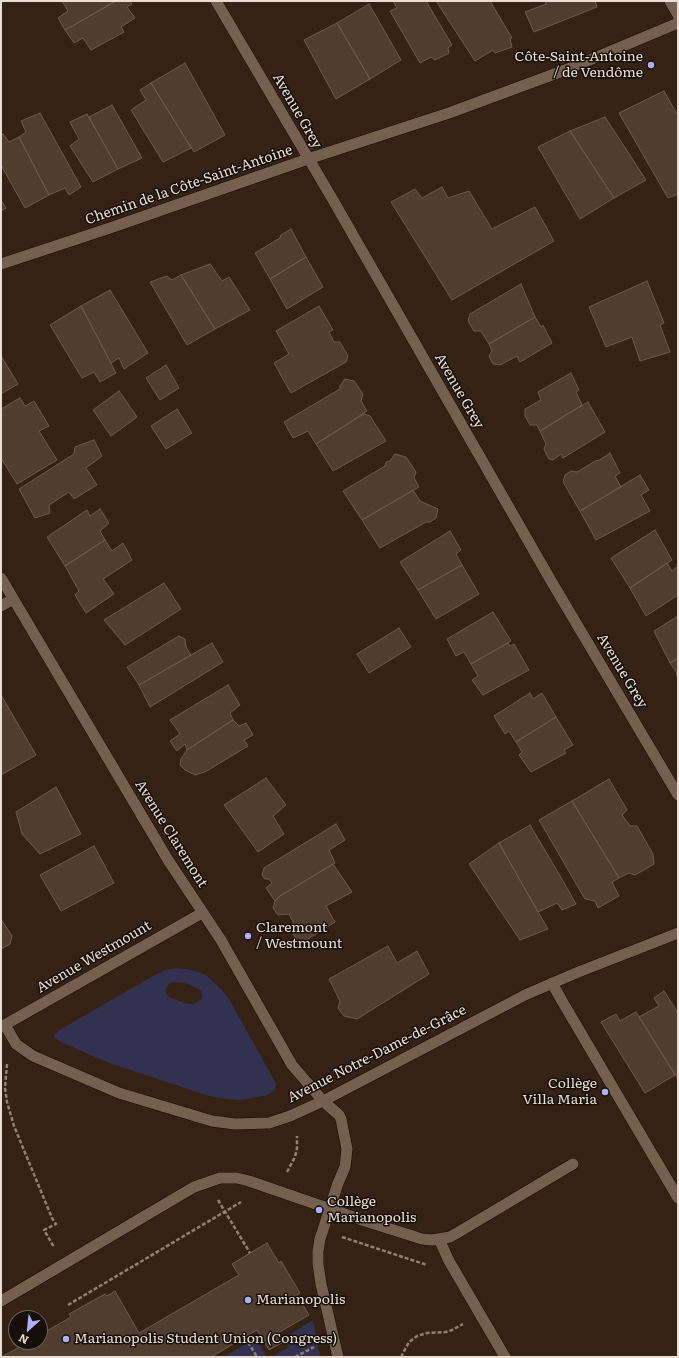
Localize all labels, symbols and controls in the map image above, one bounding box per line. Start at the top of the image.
place label: Côte-Saint-Antoine / de Vendôme [515,49,643,82]
marker: Côte-Saint-Antoine / de Vendôme [646,60,656,70]
street label: Avenue Grey [269,70,325,152]
street label: Chemin de la Côte-Saint-Antoine [83,142,295,228]
street label: Avenue Grey [431,350,487,432]
street label: Avenue Grey [593,631,651,711]
street label: Avenue Claremont [131,777,211,891]
street label: Avenue Westmount [34,917,154,997]
place label: Claremont / Westmount [256,920,342,952]
marker: Claremont / Westmount [243,931,253,941]
street label: Avenue Notre-Dame-de-Grâce [285,1002,469,1106]
place label: Collège Villa Maria [522,1076,597,1108]
marker: Collège Villa Maria [600,1087,610,1097]
place label: Collège Marianopolis [327,1194,416,1226]
marker: Collège Marianopolis [314,1205,324,1215]
place label: Marianopolis [256,1292,345,1308]
marker: Marianopolis [243,1295,253,1305]
north arrow [8,1310,48,1350]
text: N [15,1331,31,1349]
place label: Marianopolis Student Union (Congress) [74,1331,337,1347]
marker: Marianopolis Student Union (Congress) [61,1334,71,1344]

